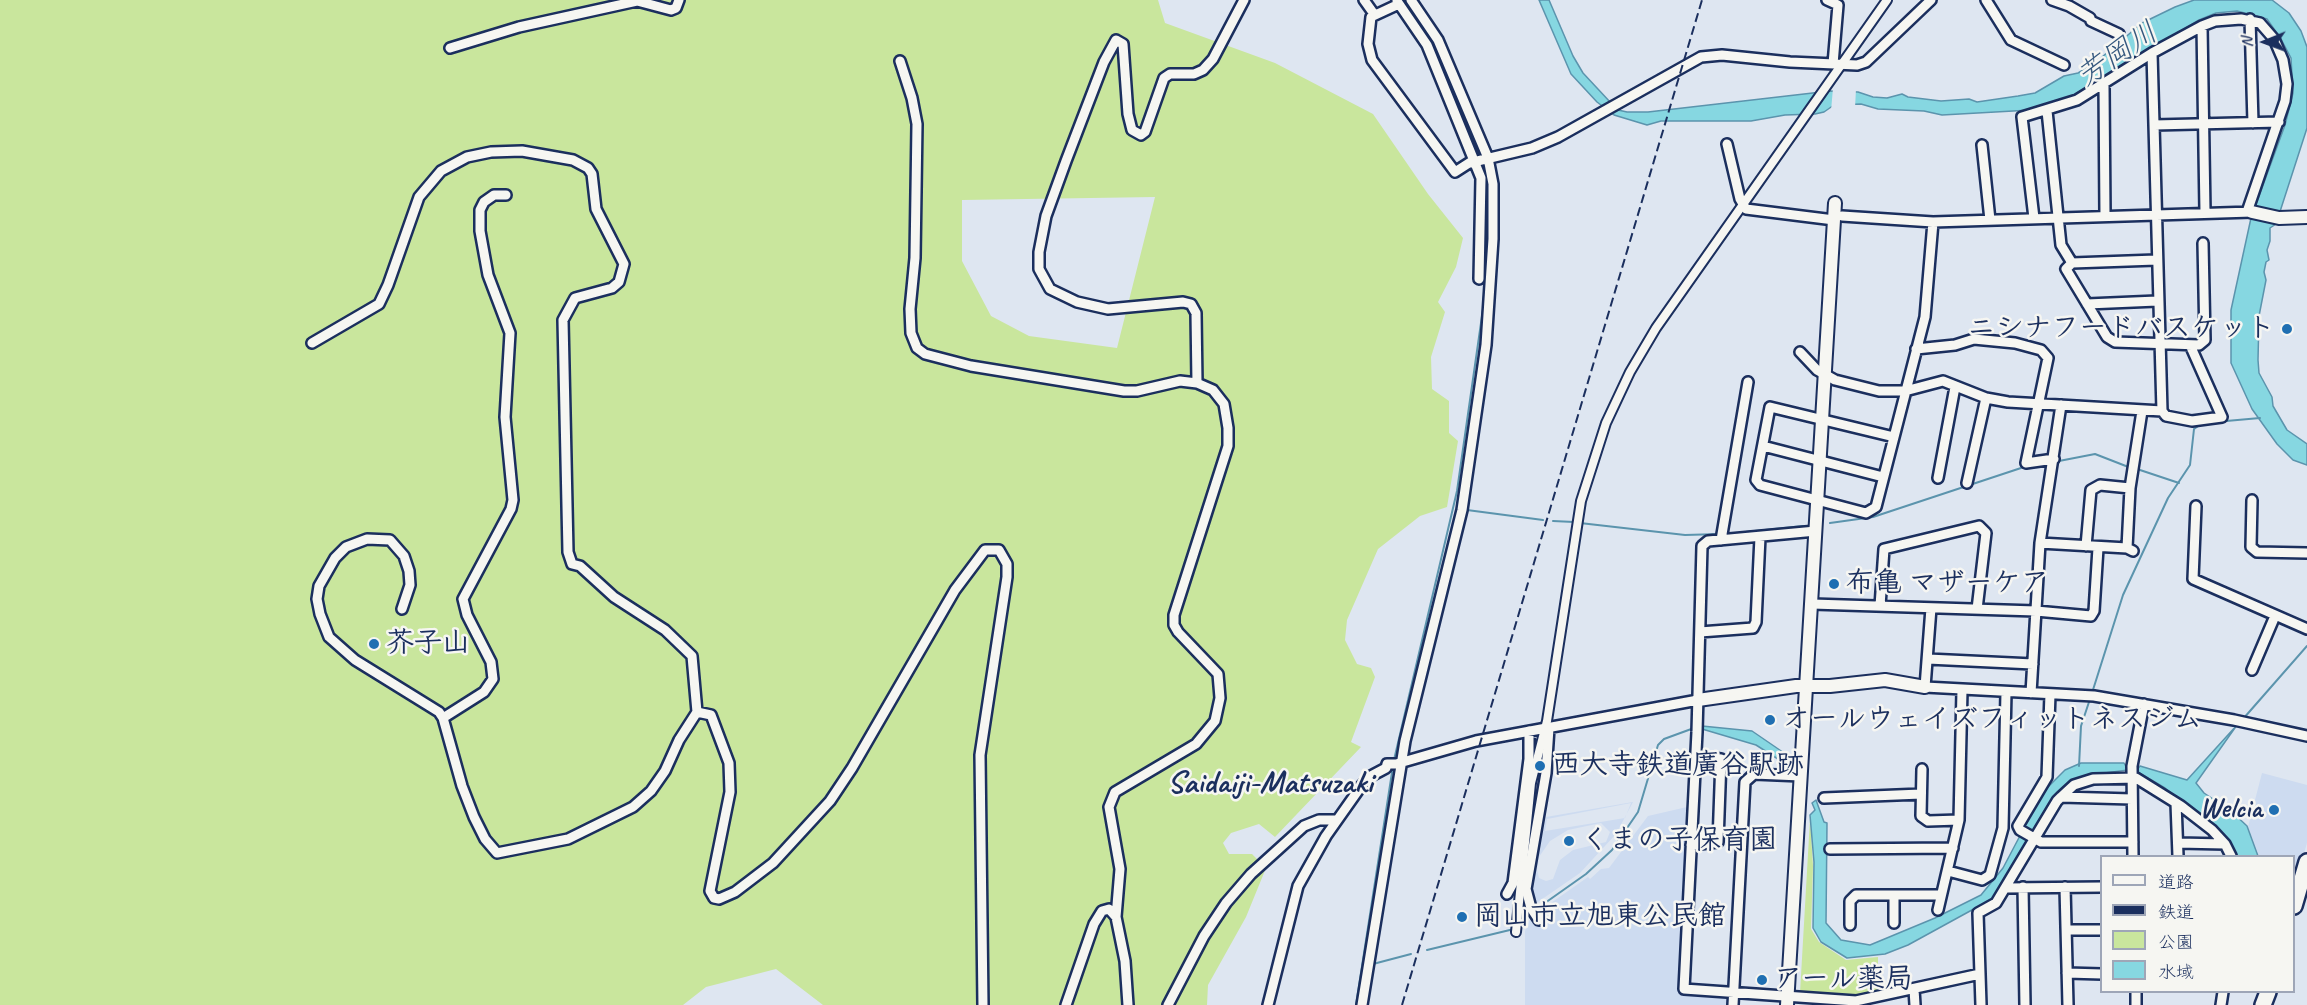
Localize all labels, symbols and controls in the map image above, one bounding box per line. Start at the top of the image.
north arrow [2235,12,2295,72]
water label: 芳岡川 [2071,15,2165,95]
text: N [2237,37,2257,47]
place label: ニシナフードバスケット [1968,312,2275,346]
marker: ニシナフードバスケット [2280,322,2294,336]
place label: 布亀 マザーケア [1846,567,2049,601]
marker: 布亀 マザーケア [1827,577,1841,591]
place label: 芥子山 [386,627,470,661]
marker: 芥子山 [367,637,381,651]
place label: オールウェイズフィットネスジム [1782,703,2202,737]
marker: オールウェイズフィットネスジム [1763,713,1777,727]
place label: 西大寺鉄道廣谷駅跡 [1552,749,1804,783]
marker: 西大寺鉄道廣谷駅跡 [1533,759,1547,773]
district label: Saidaiji-Matsuzaki [1167,765,1373,803]
place label: Welcia [2200,793,2262,827]
marker: Welcia [2267,803,2281,817]
place label: くまの子保育園 [1581,824,1777,858]
marker: くまの子保育園 [1562,834,1576,848]
legend [2100,855,2295,993]
text: 道路 [2158,871,2194,893]
place label: 岡山市立旭東公民館 [1474,900,1726,934]
text: 鉄道 [2158,901,2194,923]
marker: 岡山市立旭東公民館 [1455,910,1469,924]
text: 公園 [2158,931,2194,953]
text: 水域 [2158,961,2194,983]
place label: アール薬局 [1774,963,1913,997]
marker: アール薬局 [1755,973,1769,987]

